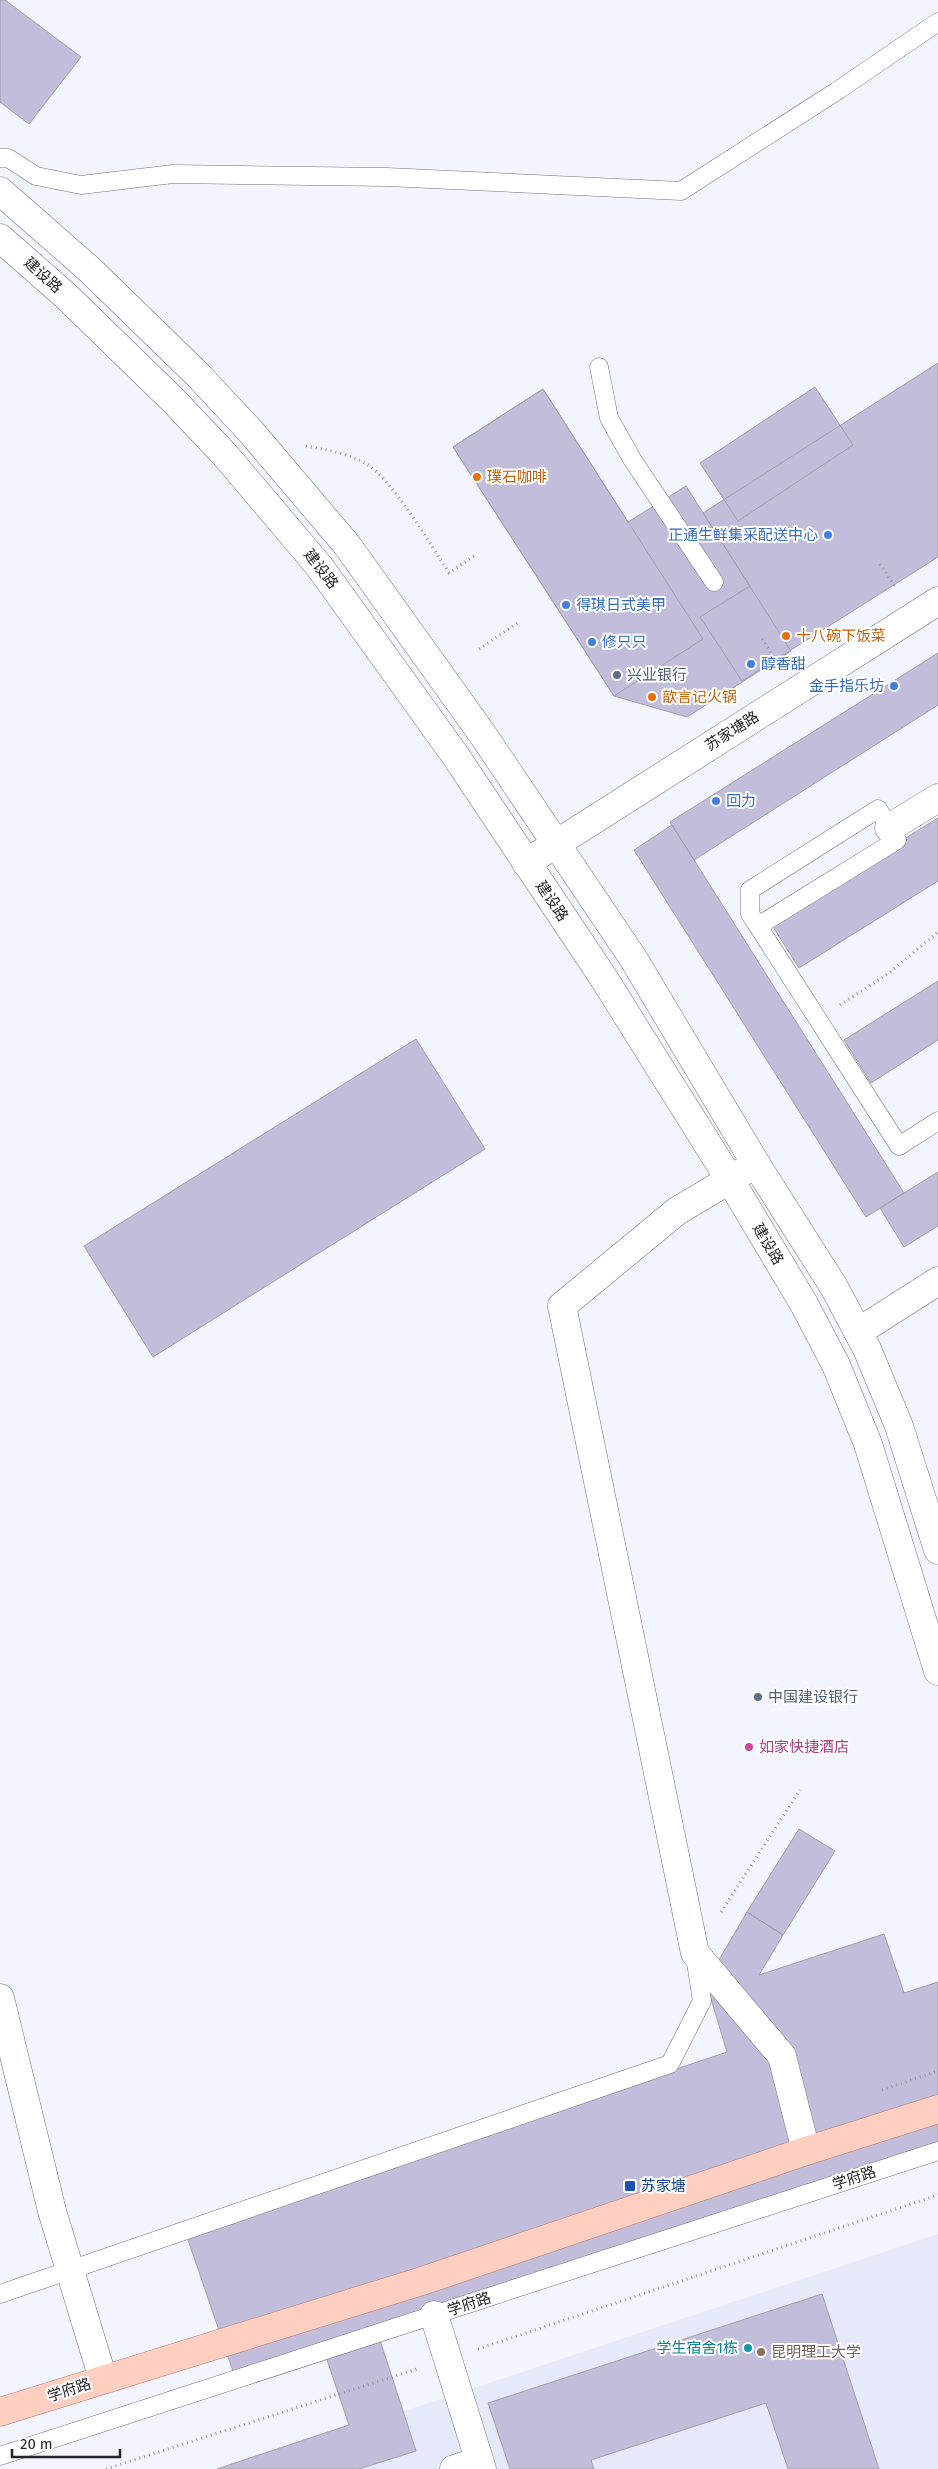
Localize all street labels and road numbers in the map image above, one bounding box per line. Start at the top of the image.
street label: 建设路 [20,253,66,297]
street label: 建设路 [300,546,342,592]
street label: 苏家塘路 [702,707,762,755]
street label: 建设路 [532,877,572,925]
street label: 建设路 [749,1220,787,1268]
street label: 学府路 [830,2162,878,2194]
street label: 学府路 [445,2288,493,2320]
street label: 学府路 [45,2374,93,2406]

